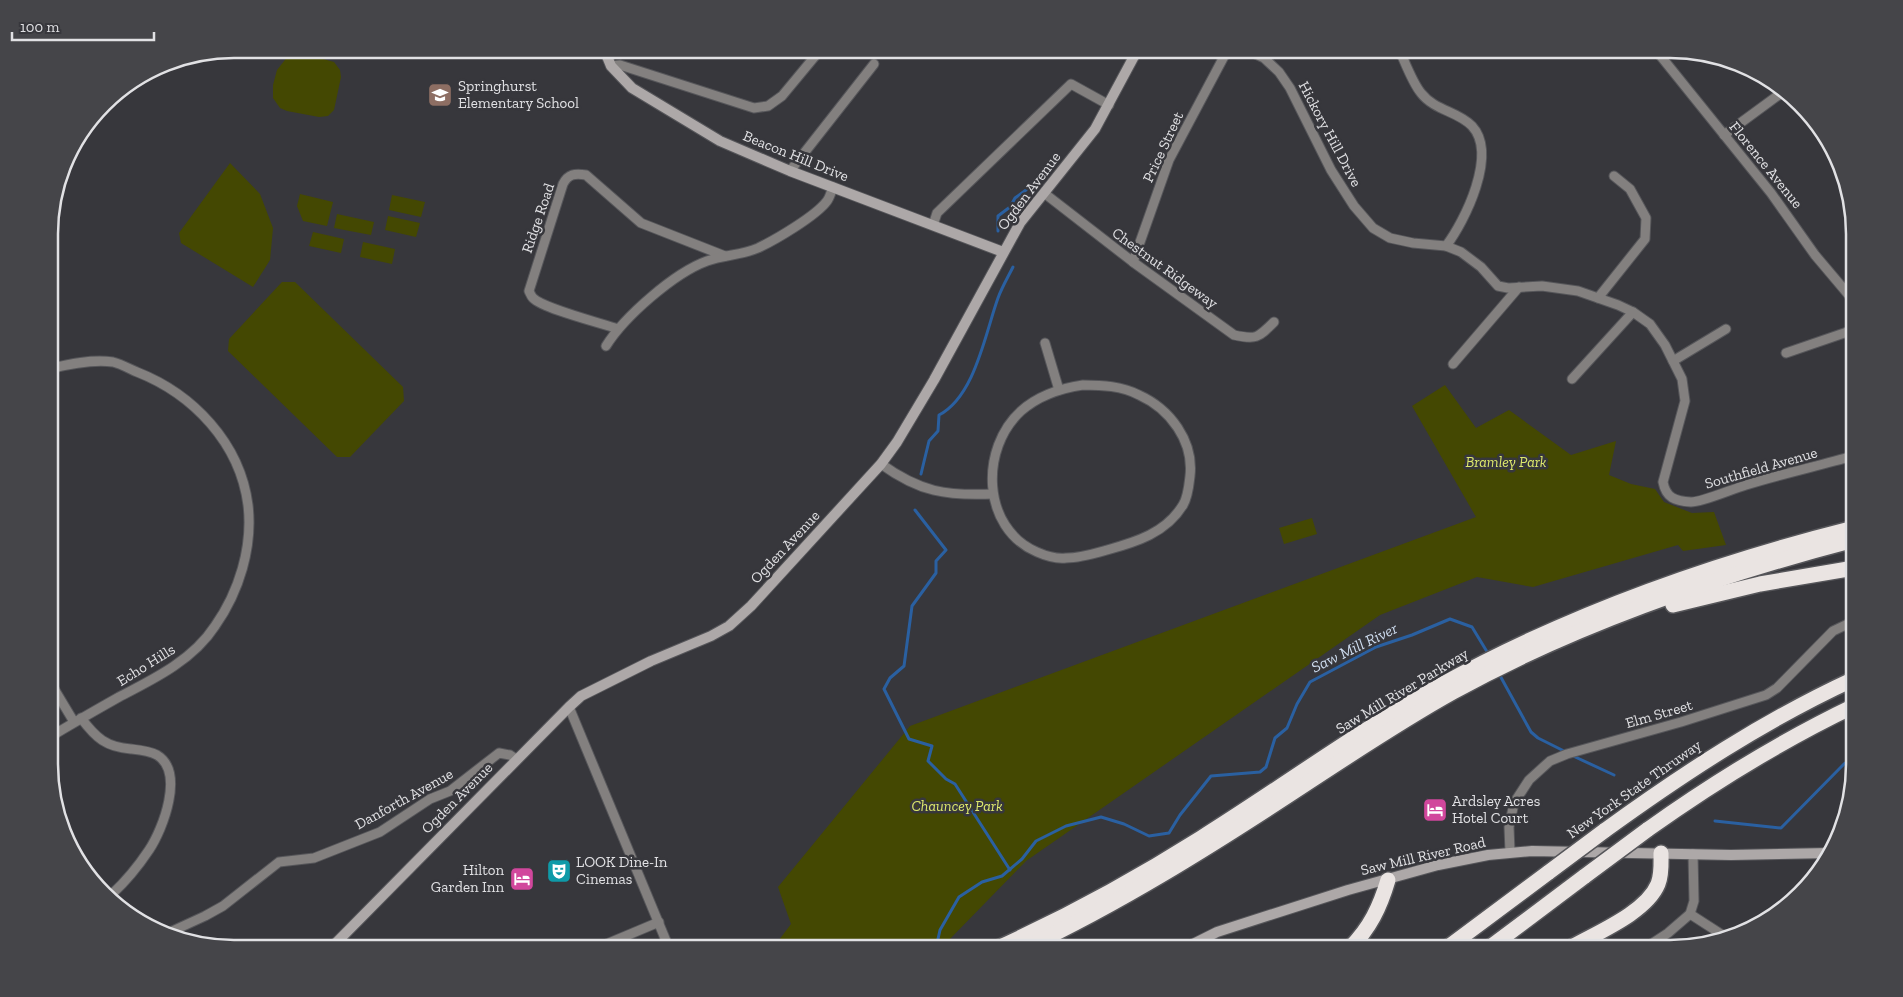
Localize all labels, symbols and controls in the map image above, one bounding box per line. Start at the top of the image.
scale bar [12,10,155,42]
text: 100 m [20,18,59,36]
place label: Springhurst Elementary School [458,77,579,112]
street label: Hickory Hill Drive [1295,78,1365,190]
school or university icon: Springhurst Elementary School [427,82,453,108]
street label: Price Street [1139,108,1187,185]
street label: Florence Avenue [1726,118,1806,212]
street label: Beacon Hill Drive [741,127,851,185]
street label: Ogden Avenue [994,148,1064,234]
street label: Ridge Road [518,180,559,255]
street label: Chestnut Ridgeway [1109,224,1222,313]
street label: Southfield Avenue [1703,443,1819,493]
park label: Bramley Park [1465,453,1547,471]
street label: Ogden Avenue [747,507,823,587]
water label: Saw Mill River [1308,618,1401,676]
street label: Echo Hills [114,640,178,690]
street label: Saw Mill River Parkway [1333,644,1472,738]
street label: Elm Street [1624,696,1695,732]
street label: New York State Thruway [1563,736,1705,842]
street label: Ogden Avenue [418,759,496,837]
street label: Danforth Avenue [352,765,456,833]
place label: Ardsley Acres Hotel Court [1452,792,1540,827]
park label: Chauncey Park [911,797,1003,815]
hotel icon: Ardsley Acres Hotel Court [1422,797,1448,823]
street label: Saw Mill River Road [1359,833,1488,879]
place label: LOOK Dine-In Cinemas [576,853,668,888]
theatre icon: LOOK Dine-In Cinemas [546,858,572,884]
place label: Hilton Garden Inn [431,861,504,896]
hotel icon: Hilton Garden Inn [509,866,535,892]

